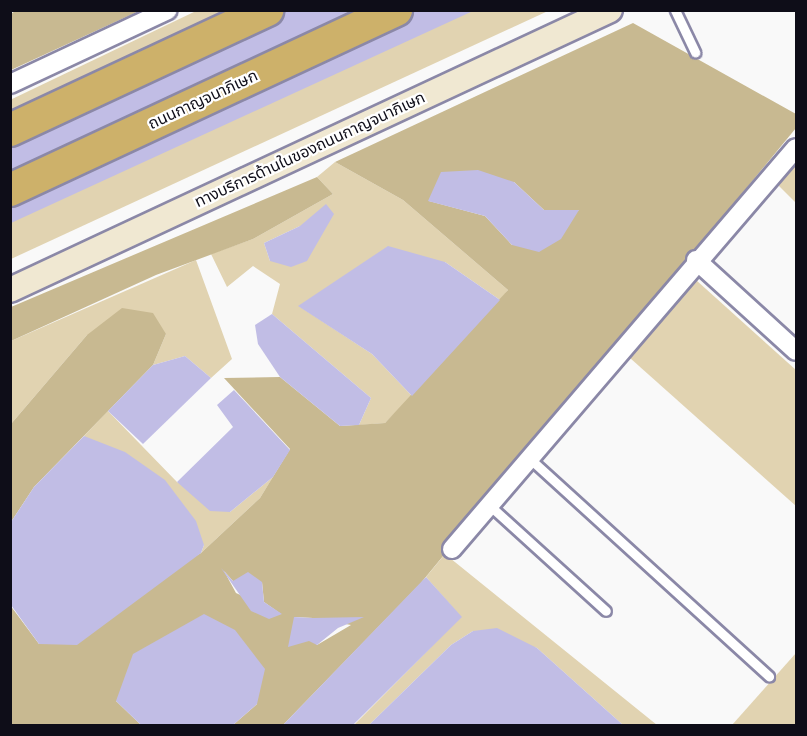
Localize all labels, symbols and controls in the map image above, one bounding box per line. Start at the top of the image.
street label: ถนนกาญจนาภิเษก [145,66,261,134]
street label: ทางบริการด้านในของถนนกาญจนาภิเษก [192,88,428,212]

